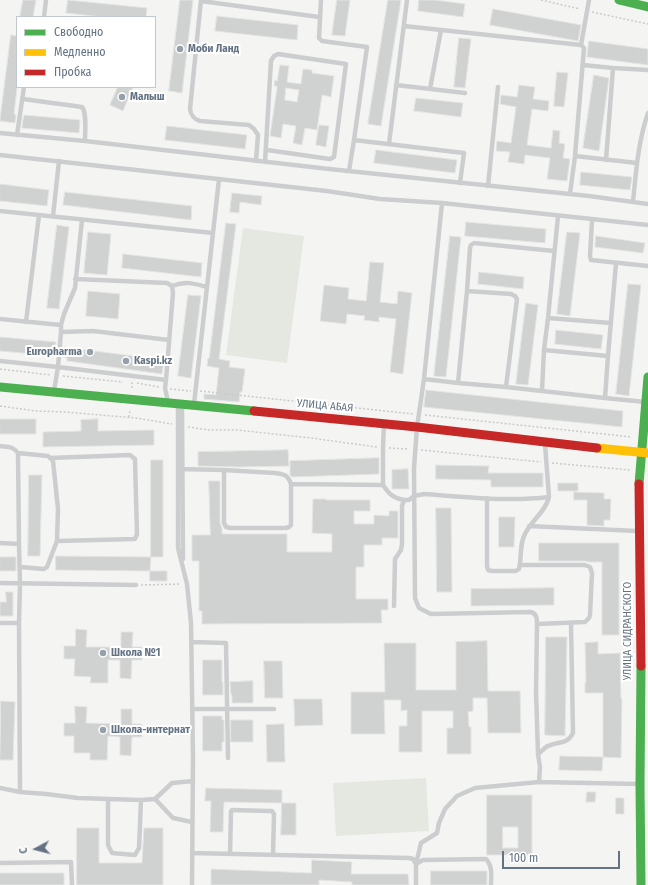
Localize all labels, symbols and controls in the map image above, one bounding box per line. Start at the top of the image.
legend [16,16,156,88]
text: Свободно [54,25,103,39]
place label: Моби Ланд [188,42,239,56]
marker: Моби Ланд [175,44,185,54]
text: Медленно [54,45,106,59]
text: Пробка [54,65,92,79]
place label: Малыш [130,90,164,104]
marker: Малыш [117,92,127,102]
place label: Europharma [27,345,82,359]
marker: Europharma [85,347,95,357]
place label: Kaspi.kz [134,354,172,368]
marker: Kaspi.kz [121,356,131,366]
street label: УЛИЦА АБАЯ [296,397,354,415]
street label: УЛИЦА СИДРАНСКОГО [621,582,635,680]
place label: Школа №1 [111,646,160,660]
marker: Школа №1 [98,648,108,658]
place label: Школа-интернат [111,723,190,737]
marker: Школа-интернат [98,725,108,735]
north arrow [16,829,56,869]
scale bar [504,843,622,869]
text: С [17,847,30,854]
text: 100 m [509,851,538,865]

